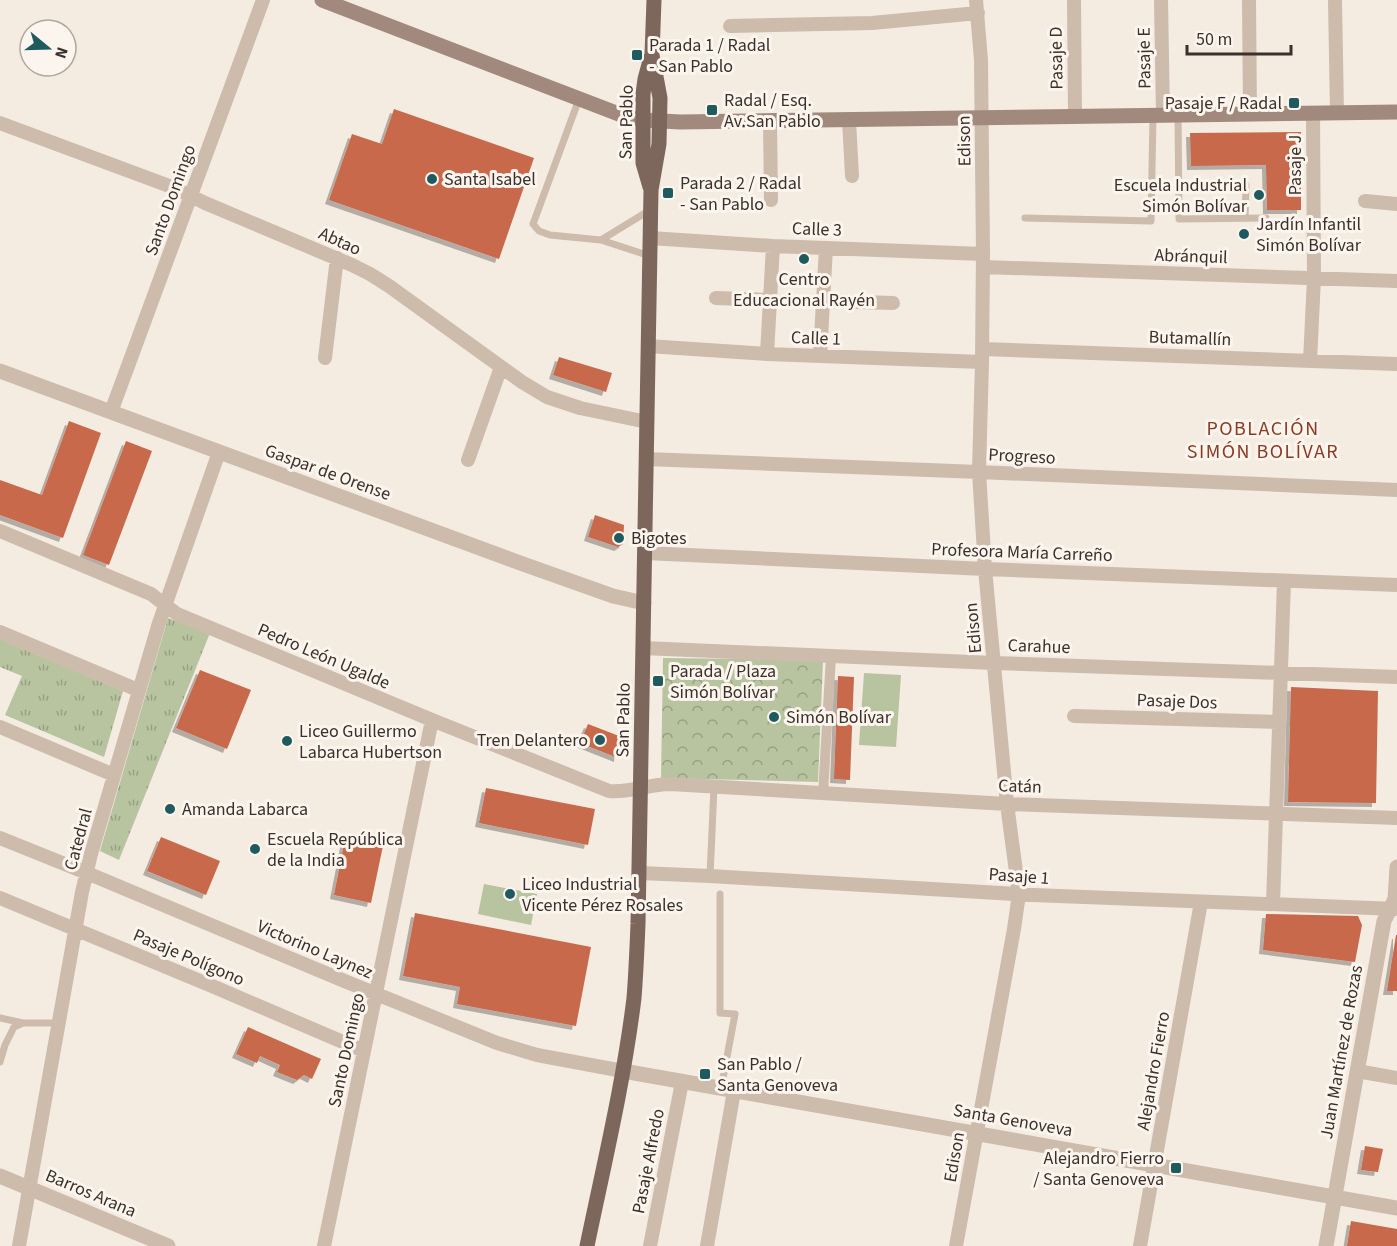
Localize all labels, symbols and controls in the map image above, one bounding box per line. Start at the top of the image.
north arrow [18,18,78,78]
scale bar [1187,18,1290,56]
street label: Pasaje D [1043,26,1070,90]
street label: Pasaje E [1131,27,1158,89]
text: 50 m [1196,27,1232,52]
place label: Parada 1 / Radal - San Pablo [649,33,770,79]
text: N [49,44,73,61]
marker: Parada 1 / Radal - San Pablo [630,48,644,62]
street label: San Pablo [613,84,640,160]
place label: Radal / Esq. Av.San Pablo [724,88,821,134]
place label: Pasaje F / Radal [1165,91,1282,116]
marker: Pasaje F / Radal [1287,96,1301,110]
marker: Radal / Esq. Av.San Pablo [705,103,719,117]
street label: Edison [952,115,977,167]
street label: Pasaje J [1283,135,1308,195]
street label: Santo Domingo [139,141,202,259]
place label: Santa Isabel [444,167,536,192]
place label: Parada 2 / Radal - San Pablo [680,171,801,217]
marker: Santa Isabel [425,172,439,186]
place label: Escuela Industrial Simón Bolívar [1114,173,1248,219]
marker: Parada 2 / Radal - San Pablo [661,186,675,200]
marker: Escuela Industrial Simón Bolívar [1252,188,1266,202]
place label: Jardín Infantil Simón Bolívar [1256,212,1362,258]
street label: Calle 3 [792,216,842,243]
street label: Abtao [315,221,365,262]
marker: Jardín Infantil Simón Bolívar [1237,227,1251,241]
street label: Abránquil [1154,243,1228,270]
marker: Centro Educacional Rayén [797,252,811,266]
place label: Centro Educacional Rayén [733,267,875,313]
street label: Calle 1 [791,325,841,352]
street label: Butamallín [1148,325,1232,352]
district label: POBLACIÓN SIMÓN BOLÍVAR [1187,415,1339,466]
street label: Gaspar de Orense [261,438,394,507]
street label: Progreso [988,442,1056,471]
place label: Bigotes [631,526,687,551]
marker: Bigotes [612,531,626,545]
street label: Profesora María Carreño [931,537,1113,568]
street label: Edison [959,602,988,654]
street label: Pedro León Ugalde [254,617,394,696]
street label: Carahue [1007,633,1071,660]
place label: Parada / Plaza Simón Bolívar [670,659,776,705]
marker: Parada / Plaza Simón Bolívar [651,674,665,688]
street label: San Pablo [610,682,637,758]
street label: Pasaje Dos [1136,688,1218,715]
place label: Simón Bolívar [786,705,892,730]
marker: Simón Bolívar [767,710,781,724]
place label: Liceo Guillermo Labarca Hubertson [299,719,442,765]
place label: Tren Delantero [477,728,588,753]
marker: Tren Delantero [593,733,607,747]
marker: Liceo Guillermo Labarca Hubertson [280,734,294,748]
street label: Catán [998,773,1042,800]
place label: Amanda Labarca [182,797,308,822]
marker: Amanda Labarca [163,802,177,816]
street label: Catedral [58,805,99,873]
place label: Escuela República de la India [267,827,403,873]
marker: Escuela República de la India [248,842,262,856]
street label: Pasaje 1 [988,862,1050,891]
place label: Liceo Industrial Vicente Pérez Rosales [522,872,683,918]
marker: Liceo Industrial Vicente Pérez Rosales [503,887,517,901]
street label: Victorino Laynez [253,914,377,985]
street label: Pasaje Polígono [129,923,248,992]
street label: Juan Martínez de Rozas [1314,963,1369,1141]
street label: Santo Domingo [322,991,371,1110]
street label: Alejandro Fierro [1131,1010,1176,1133]
place label: San Pablo / Santa Genoveva [717,1052,838,1098]
marker: San Pablo / Santa Genoveva [698,1067,712,1081]
street label: Santa Genoveva [951,1098,1075,1143]
street label: Pasaje Alfredo [626,1106,671,1216]
street label: Edison [938,1130,971,1184]
place label: Alejandro Fierro / Santa Genoveva [1033,1146,1164,1192]
marker: Alejandro Fierro / Santa Genoveva [1169,1161,1183,1175]
street label: Barros Arana [42,1163,140,1224]

